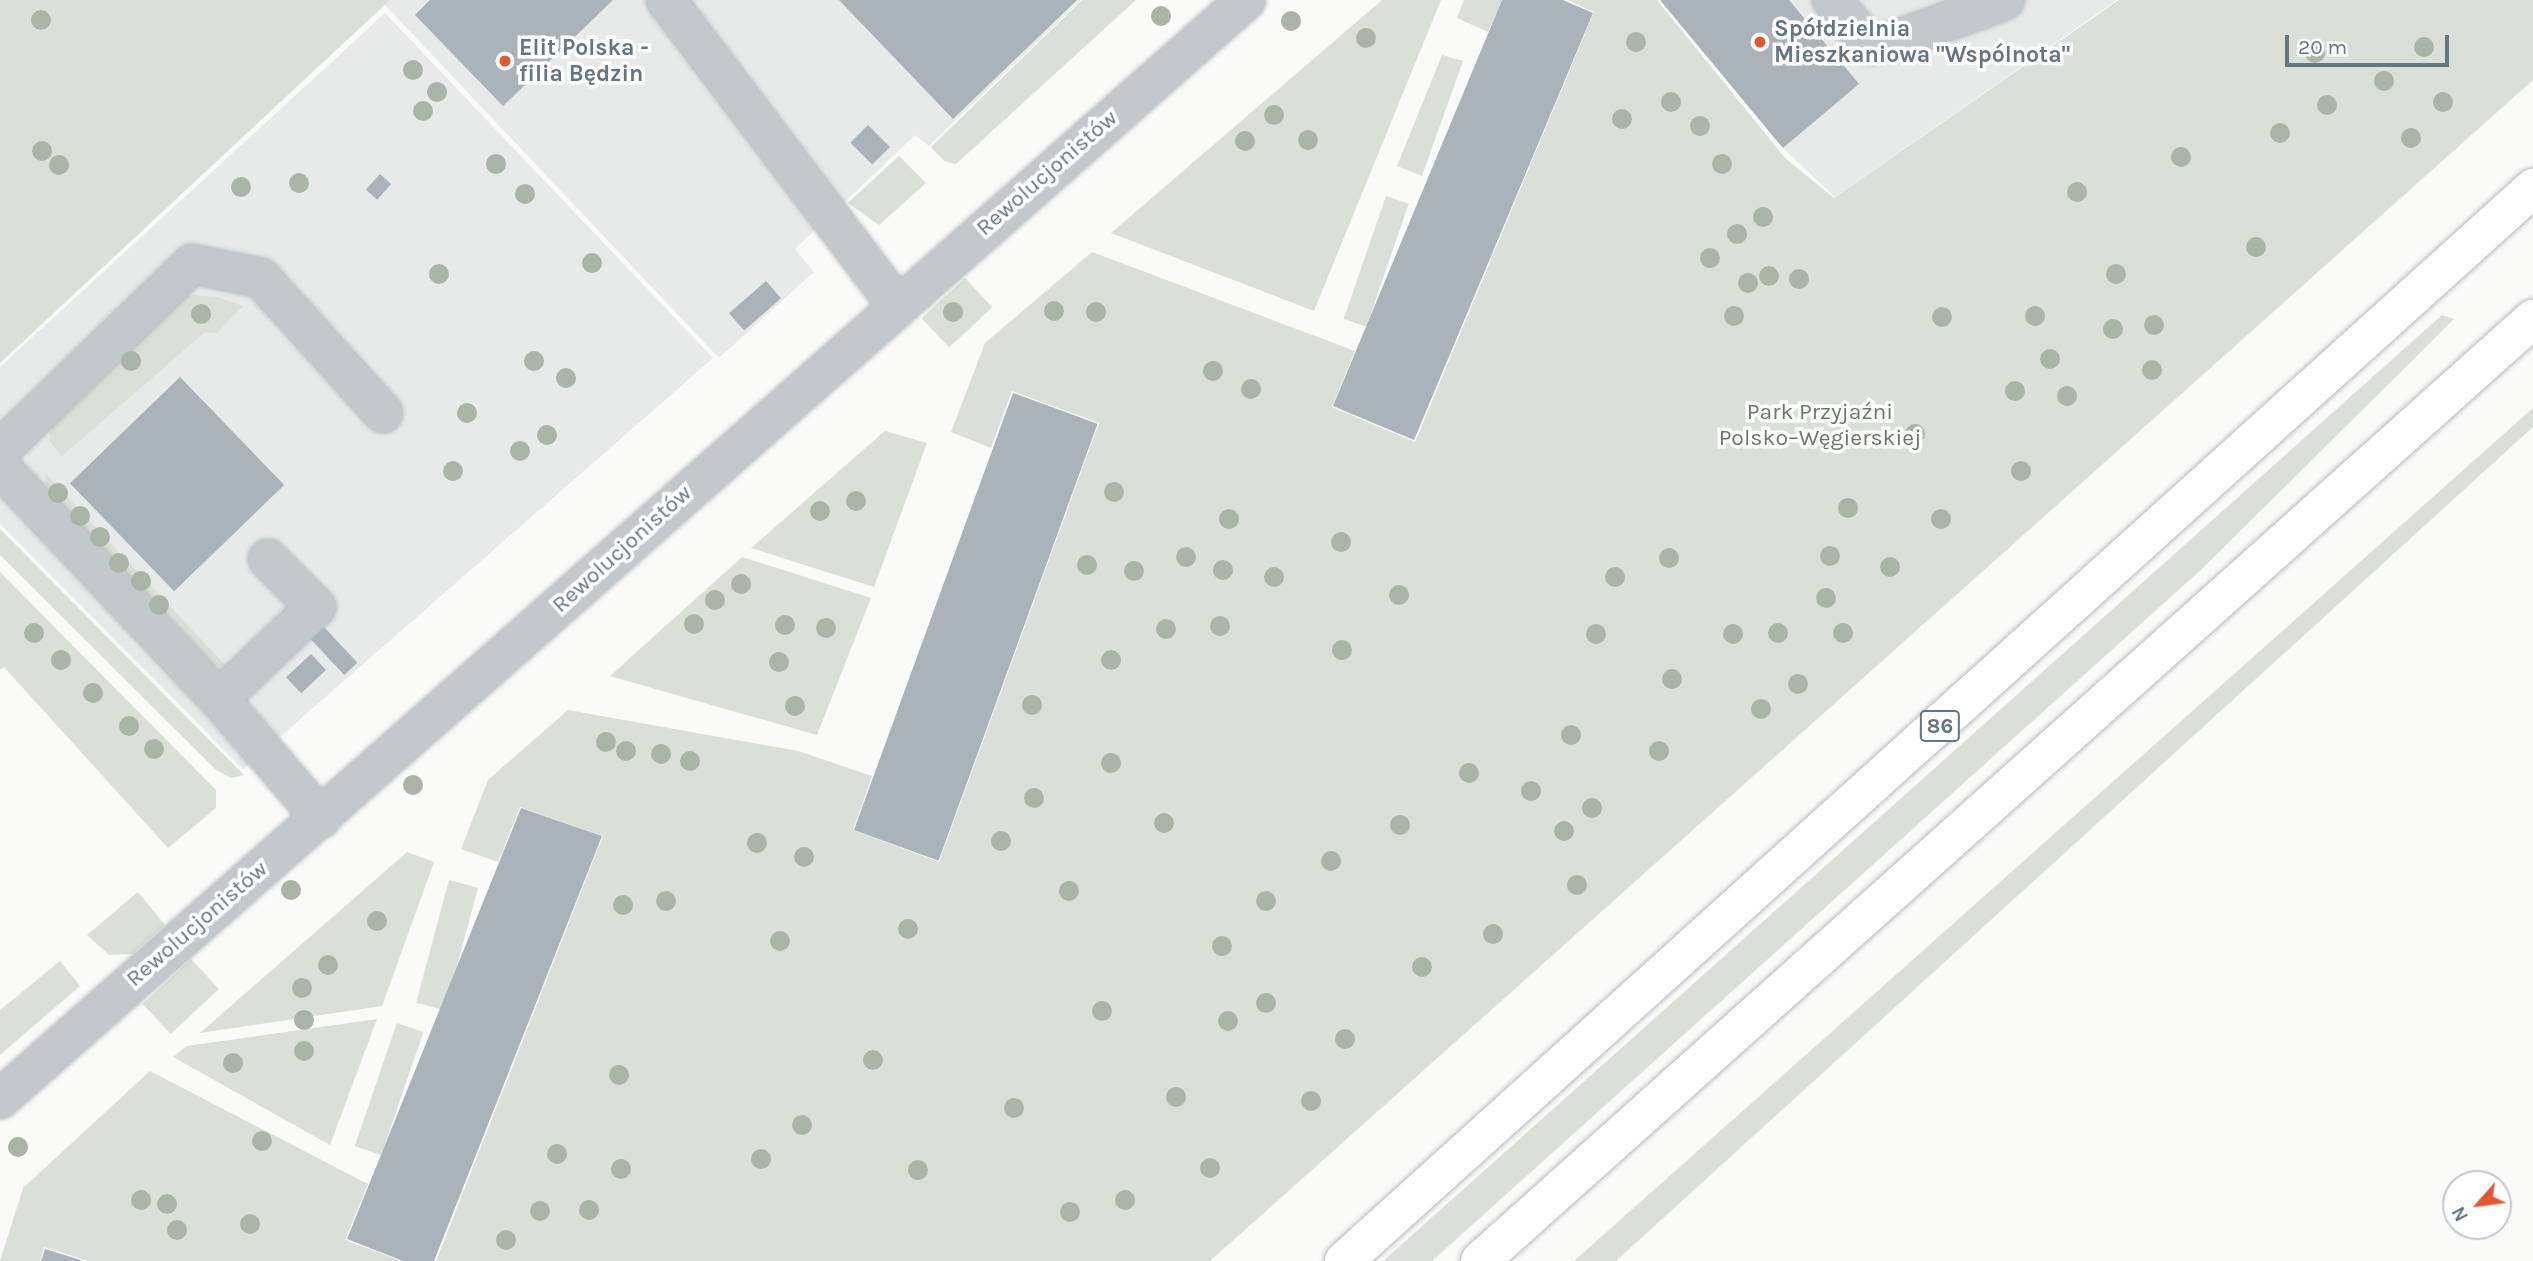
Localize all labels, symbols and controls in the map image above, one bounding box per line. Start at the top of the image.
place label: Spółdzielnia Mieszkaniowa "Wspólnota" [1774,15,2070,69]
scale bar [2288,21,2452,65]
place label: Elit Polska - filia Będzin [519,34,649,88]
marker: Spółdzielnia Mieszkaniowa "Wspólnota" [1752,34,1768,50]
text: 20 m [2298,35,2347,59]
marker: Elit Polska - filia Będzin [497,53,513,69]
street label: Rewolucjonistów [971,104,1123,242]
park label: Park Przyjaźni Polsko–Węgierskiej [1719,398,1921,452]
street label: Rewolucjonistów [547,479,697,619]
road number: 86 [1919,708,1961,744]
street label: Rewolucjonistów [121,855,273,993]
north arrow [2442,1170,2512,1240]
text: N [2447,1203,2473,1225]

